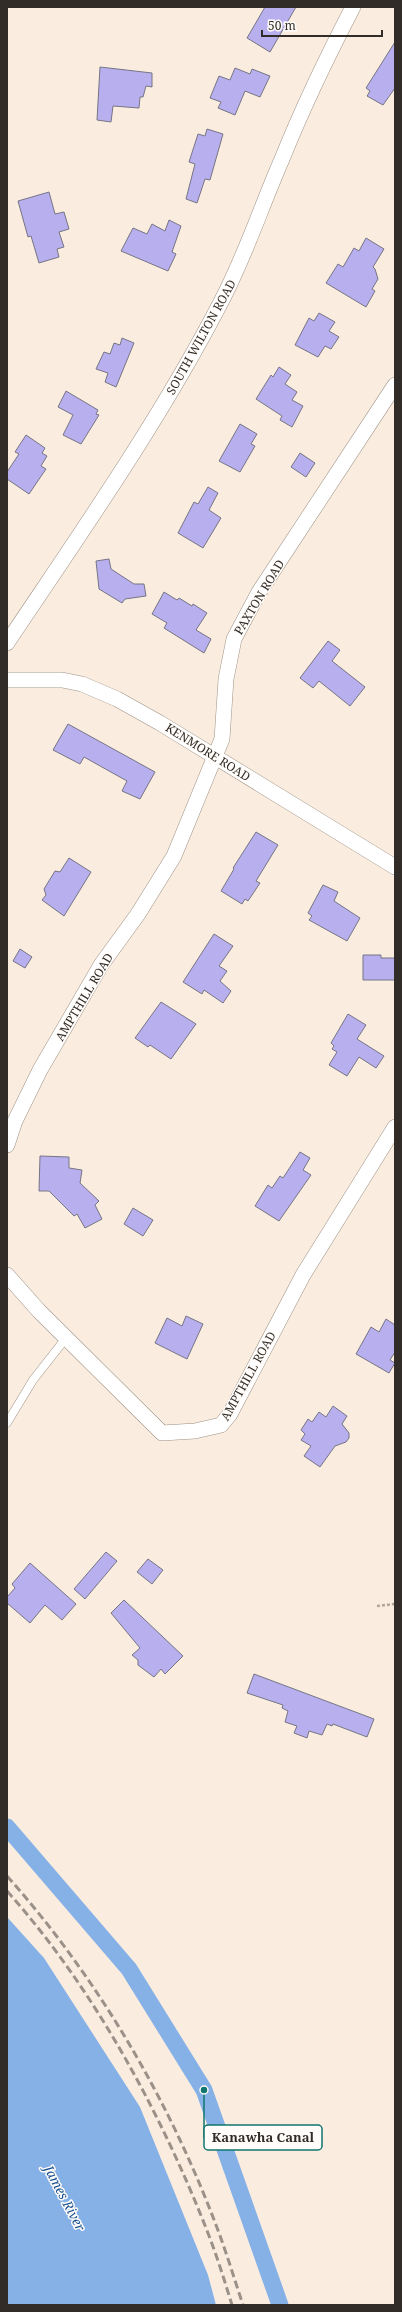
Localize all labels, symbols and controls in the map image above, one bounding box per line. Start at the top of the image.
scale bar [262,12,382,38]
text: 50 m [268,17,296,34]
street label: SOUTH WILTON ROAD [162,276,240,398]
street label: PAXTON ROAD [230,556,288,638]
street label: KENMORE ROAD [162,719,254,785]
street label: AMPTHILL ROAD [51,950,117,1044]
street label: AMPTHILL ROAD [216,1328,280,1424]
callout: Kanawha Canal [204,2125,322,2150]
text: Kanawha Canal [212,2128,315,2146]
water label: James River [39,2159,90,2235]

